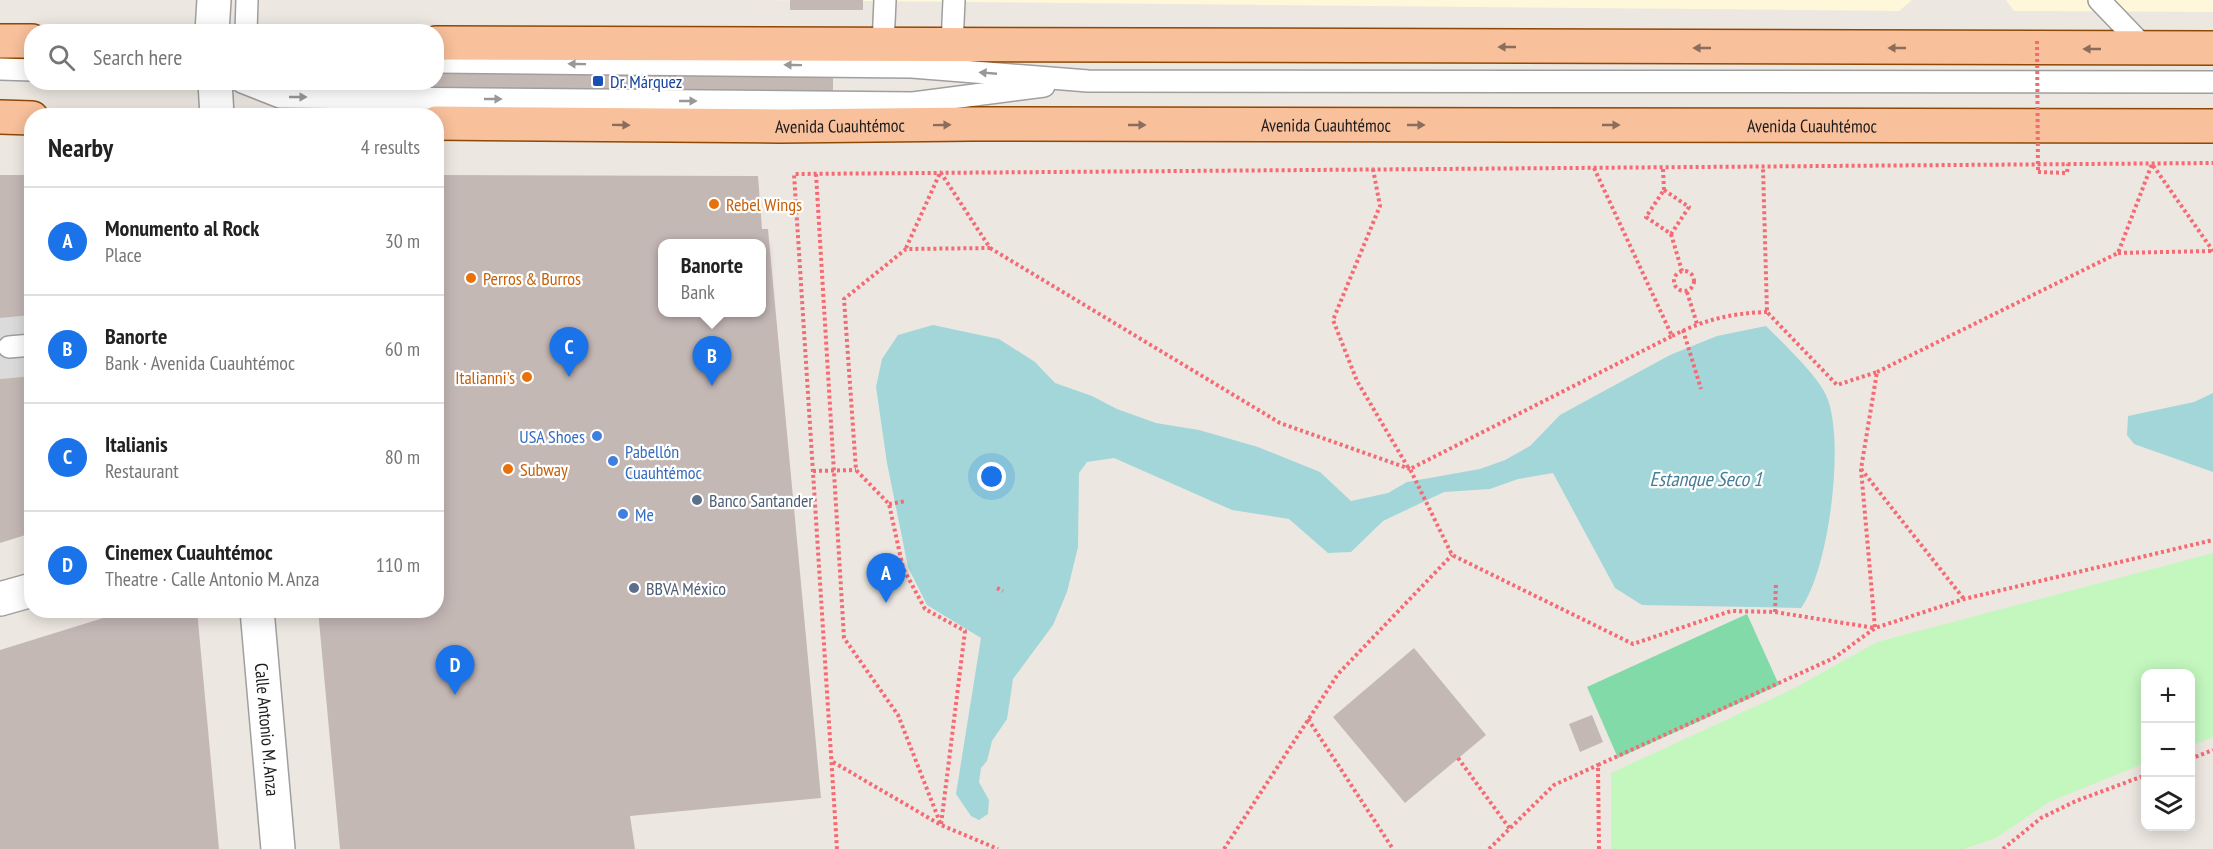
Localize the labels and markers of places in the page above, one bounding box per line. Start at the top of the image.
place label: Dr. Márquez [610,70,682,93]
marker: Dr. Márquez [591,74,605,88]
place label: Rebel Wings [726,193,802,216]
marker: Rebel Wings [707,197,721,211]
place label: Perros & Burros [483,267,581,290]
marker: Perros & Burros [464,271,478,285]
pin: C [550,328,588,377]
pin: B [692,336,732,386]
place label: Italianni's [455,366,515,389]
marker: Italianni's [520,370,534,384]
place label: USA Shoes [519,425,585,448]
marker: USA Shoes [590,429,604,443]
place label: Pabellón Cuauhtémoc [625,440,702,484]
marker: Pabellón Cuauhtémoc [606,454,620,468]
place label: Subway [520,458,568,481]
marker: Subway [501,462,515,476]
place label: Banco Santander [709,489,813,512]
marker: Banco Santander [690,493,704,507]
place label: Me [635,503,654,526]
marker: Me [616,507,630,521]
pin: A [866,554,906,603]
place label: BBVA México [646,577,726,600]
marker: BBVA México [627,581,641,595]
pin: D [436,646,474,695]

